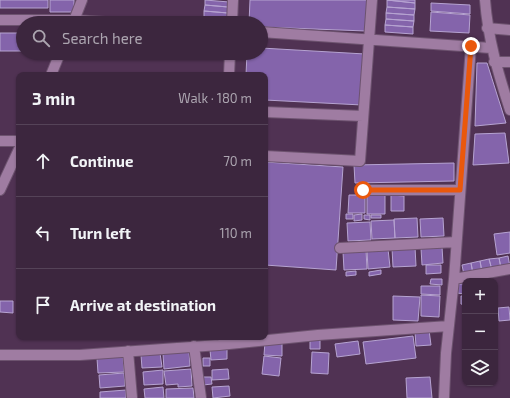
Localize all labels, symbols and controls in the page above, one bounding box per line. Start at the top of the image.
search box [16,16,268,60]
icon: search [30,27,52,49]
text: Search here [62,29,143,47]
route end [462,37,480,55]
text: 3 min [32,88,75,108]
text: Walk · 180 m [178,90,252,106]
icon: ahead [32,150,54,172]
text: Continue [70,152,133,170]
text: 70 m [223,153,252,169]
route start [354,181,372,199]
icon: left [32,222,54,244]
text: Turn left [70,224,131,242]
text: 110 m [220,225,252,241]
map controls [462,278,498,386]
button: + [462,278,498,314]
icon: arrive [32,294,54,316]
text: Arrive at destination [70,296,216,314]
button: − [462,314,498,350]
button: layers [462,350,498,386]

